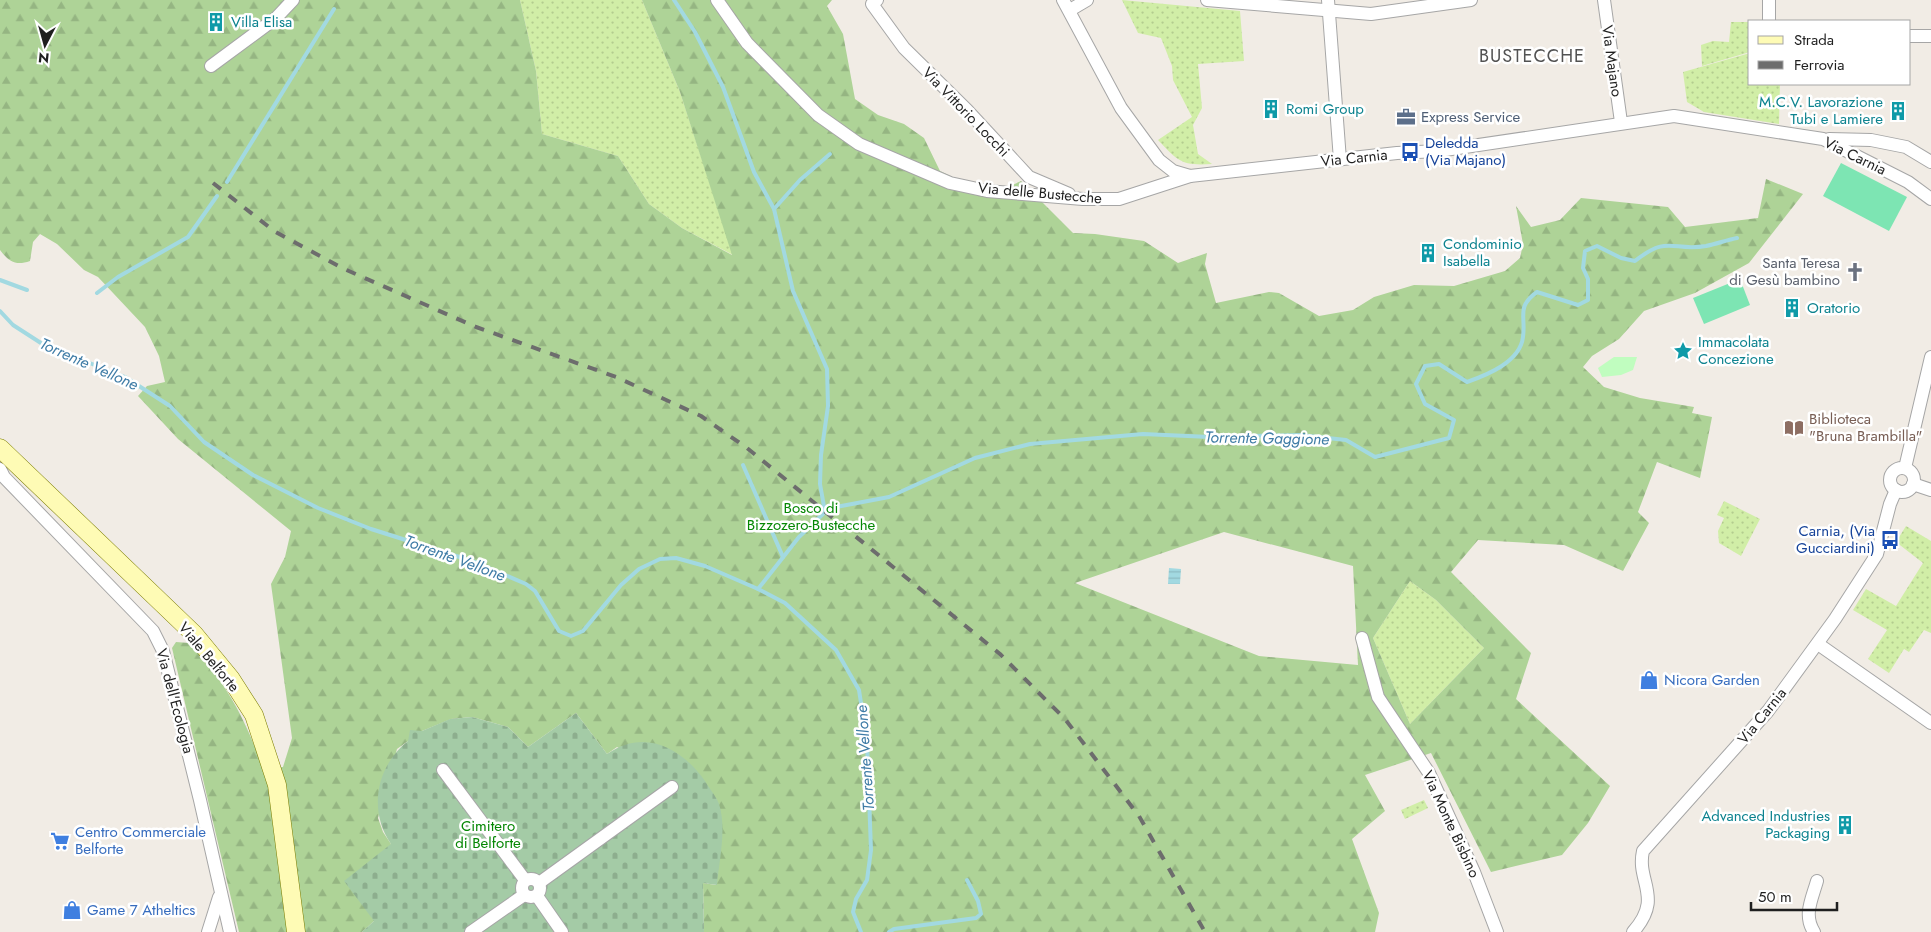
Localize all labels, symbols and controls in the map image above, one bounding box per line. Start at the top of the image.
building icon: Villa Elisa [205,11,227,33]
place label: Villa Elisa [231,11,292,33]
north arrow [20,20,70,70]
legend [1748,20,1911,85]
street label: Via Majano [1596,24,1628,98]
text: Strada [1794,29,1834,51]
district label: BUSTECCHE [1479,43,1585,69]
text: N [37,47,50,68]
text: Ferrovia [1794,54,1845,76]
street label: Via Vittorio Locchi [917,62,1015,162]
place label: M.C.V. Lavorazione Tubi e Lamiere [1759,91,1883,130]
building icon: Romi Group [1260,98,1282,120]
place label: Romi Group [1286,98,1364,120]
building icon: M.C.V. Lavorazione Tubi e Lamiere [1887,100,1909,122]
office icon: Express Service [1395,106,1417,128]
place label: Express Service [1421,106,1521,128]
street label: Via Carnia [1820,131,1890,181]
place label: Deledda (Via Majano) [1425,132,1506,171]
bus stop icon: Deledda (Via Majano) [1399,141,1421,163]
street label: Via Carnia [1319,144,1389,172]
street label: Via delle Bustecche [977,177,1103,209]
place label: Condominio Isabella [1443,233,1522,272]
building icon: Condominio Isabella [1417,242,1439,264]
place label: Santa Teresa di Gesù bambino [1729,252,1840,291]
church icon: Santa Teresa di Gesù bambino [1844,261,1866,283]
building icon: Oratorio [1781,297,1803,319]
place label: Oratorio [1807,297,1860,319]
place label: Immacolata Concezione [1698,331,1774,370]
water label: Torrente Vellone [36,332,142,396]
place icon: Immacolata Concezione [1672,340,1694,362]
place label: Biblioteca "Bruna Brambilla" [1809,408,1923,447]
library icon: Biblioteca "Bruna Brambilla" [1783,417,1805,439]
water label: Torrente Gaggione [1205,425,1329,451]
park label: Bosco di Bizzozero-Bustecche [747,497,876,536]
place label: Carnia, (Via Gucciardini) [1796,520,1875,559]
water label: Torrente Vellone [401,529,509,587]
bus stop icon: Carnia, (Via Gucciardini) [1879,529,1901,551]
street label: Viale Belforte [173,617,245,697]
street label: Via dell'Ecologia [150,646,200,756]
shop icon: Nicora Garden [1638,669,1660,691]
place label: Nicora Garden [1664,669,1760,691]
street label: Via Carnia [1732,683,1792,749]
water label: Torrente Vellone [850,704,880,812]
street label: Via Monte Bisbino [1416,767,1486,881]
place label: Advanced Industries Packaging [1701,805,1830,844]
building icon: Advanced Industries Packaging [1834,814,1856,836]
park label: Cimitero di Belforte [455,815,521,854]
place label: Centro Commerciale Belforte [75,821,206,860]
supermarket icon: Centro Commerciale Belforte [49,830,71,852]
scale bar [1751,880,1837,912]
text: 50 m [1758,886,1792,908]
shop icon: Game 7 Atheltics [61,899,83,921]
place label: Game 7 Atheltics [87,899,195,921]

